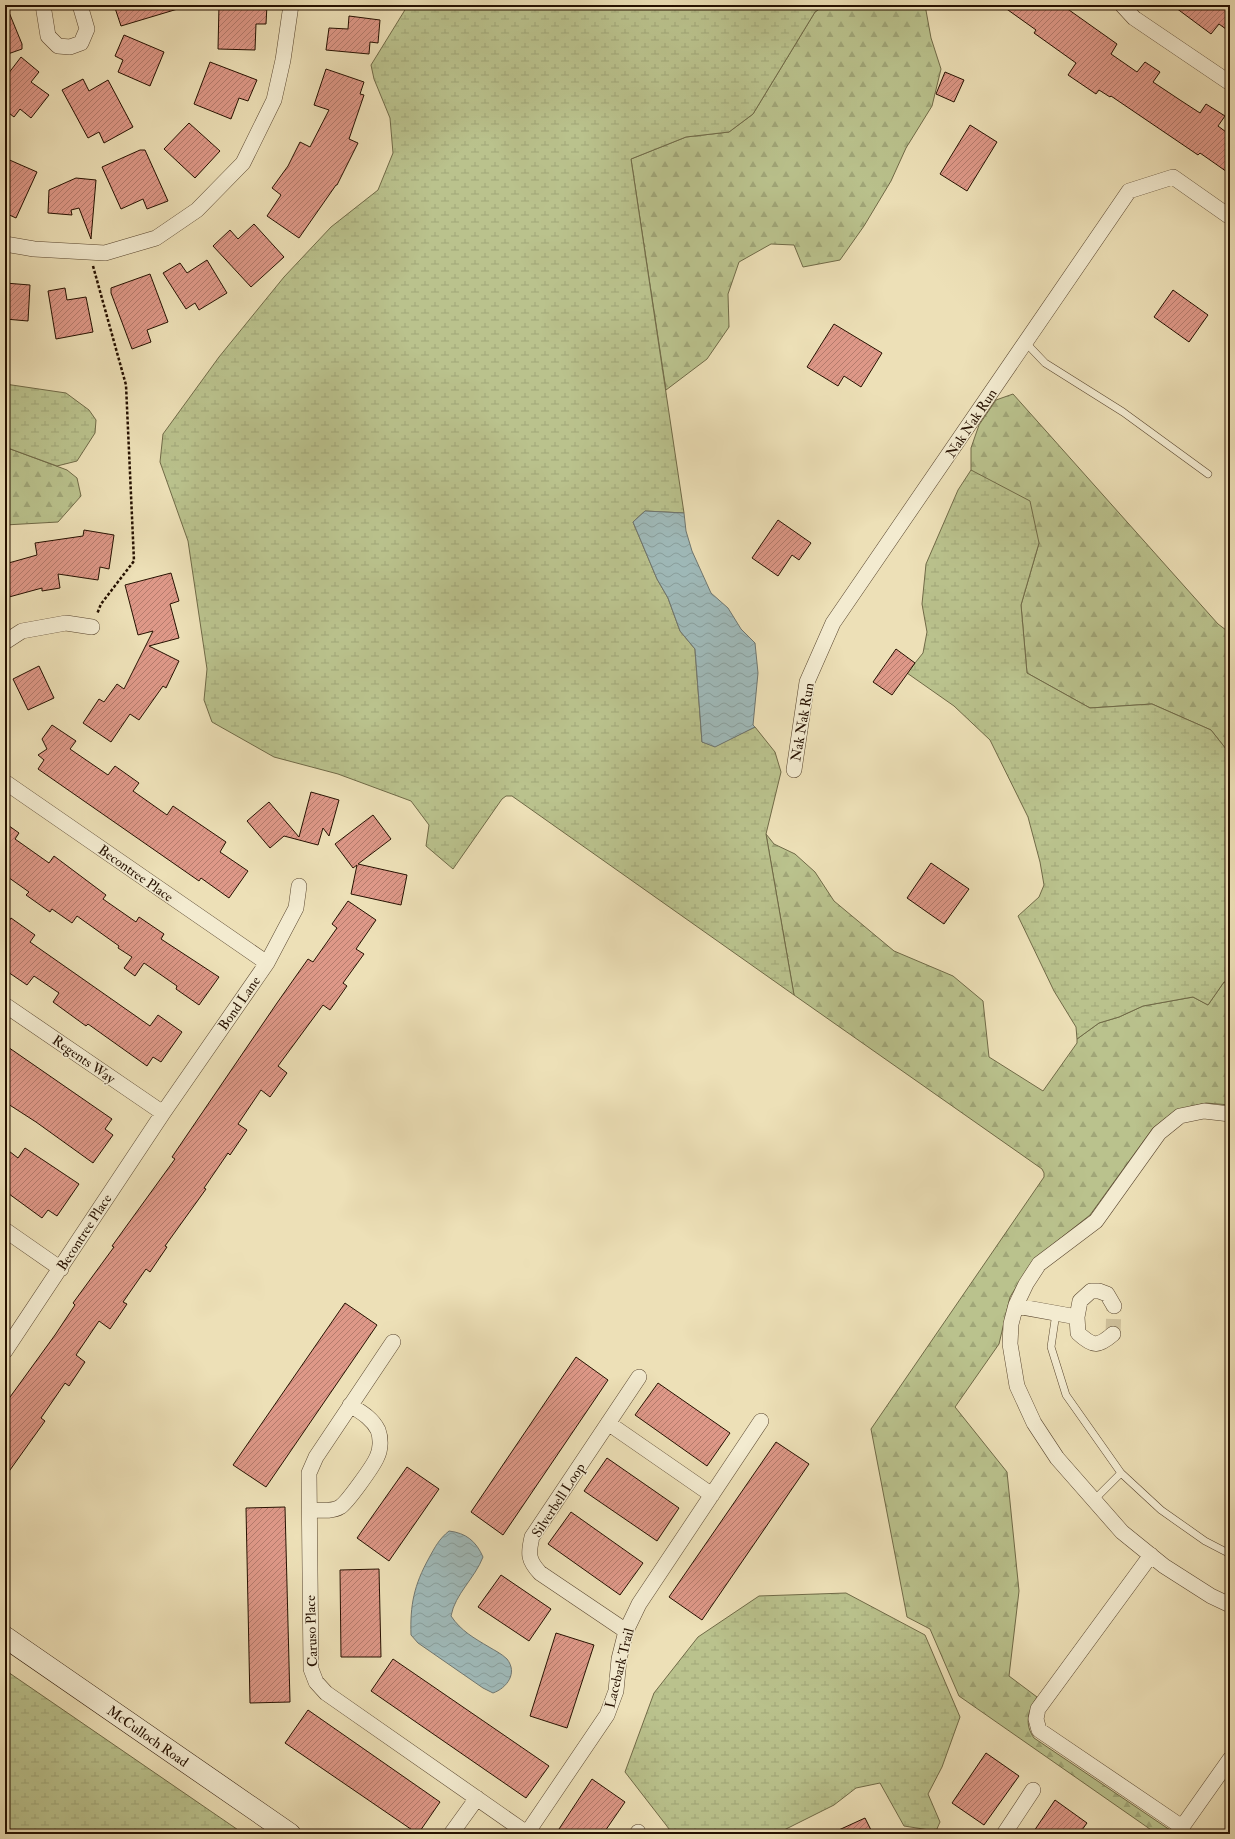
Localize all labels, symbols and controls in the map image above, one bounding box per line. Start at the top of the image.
street label: Nak Nak Run [942,386,1001,461]
street label: Nak Nak Run [787,681,818,763]
street label: Becontree Place [95,841,177,906]
street label: Bond Lane [215,973,264,1034]
street label: Regents Way [48,1032,119,1089]
street label: Becontree Place [53,1191,116,1274]
street label: Silverbell Loop [528,1460,590,1541]
street label: Caruso Place [302,1595,321,1667]
street label: Lacebark Trail [601,1626,638,1710]
street label: McCulloch Road [104,1702,192,1771]

